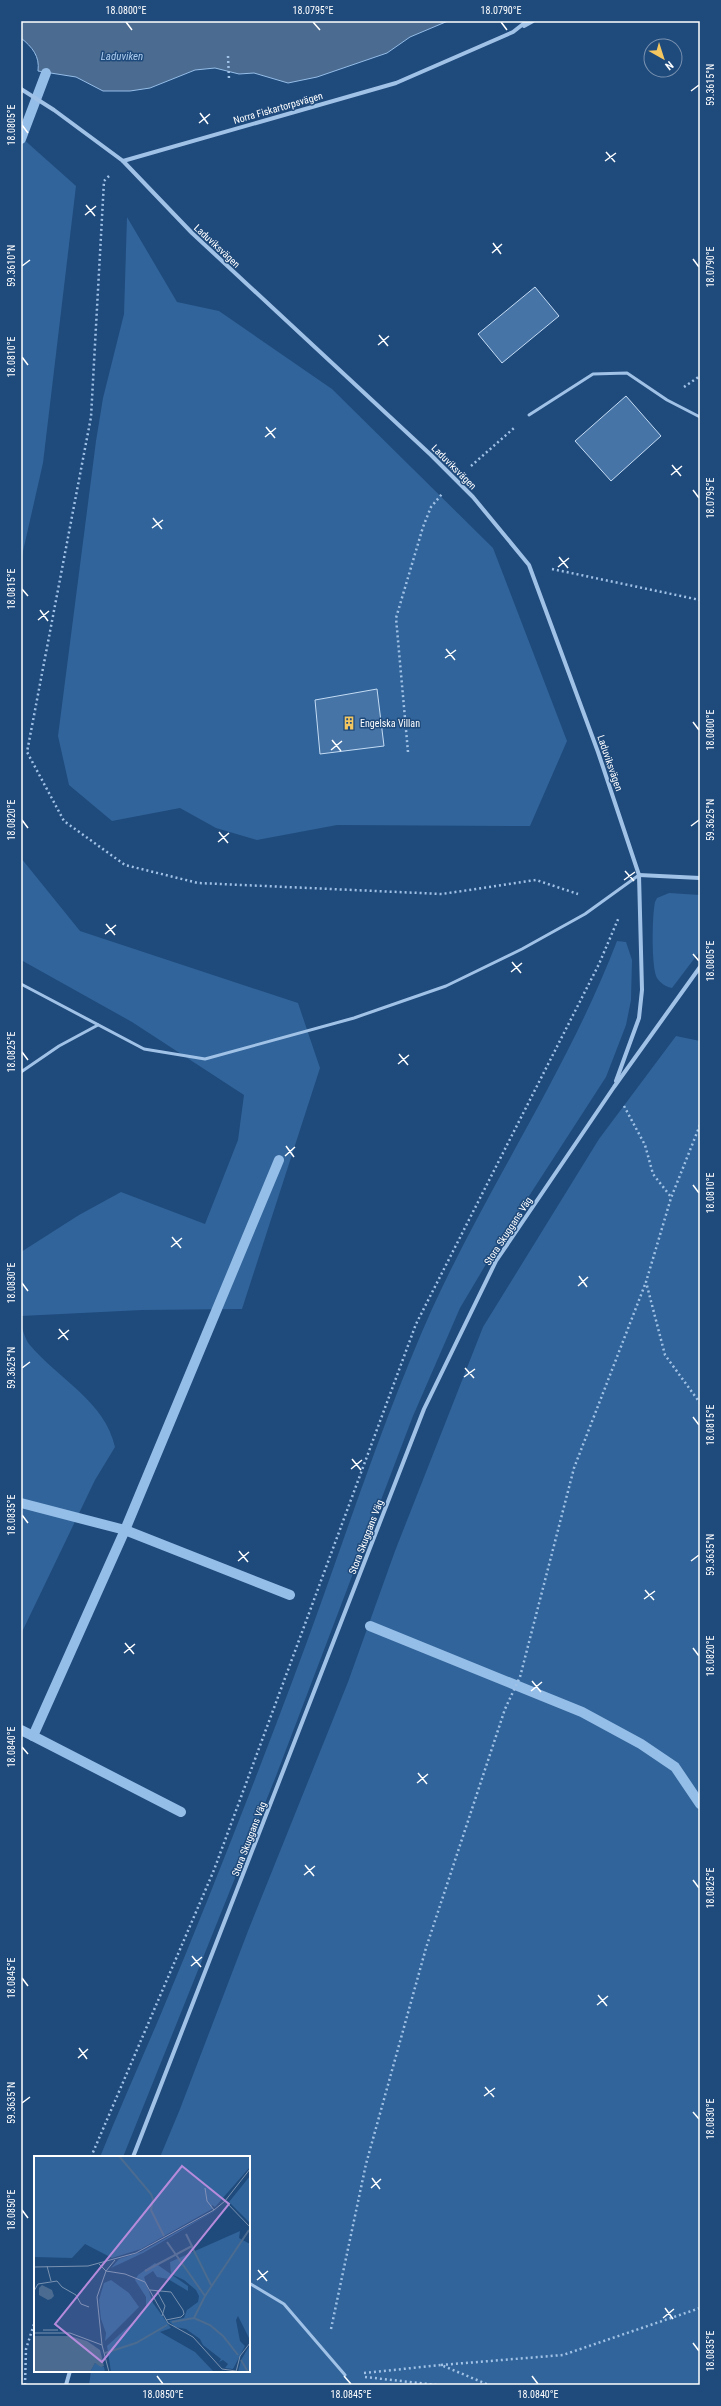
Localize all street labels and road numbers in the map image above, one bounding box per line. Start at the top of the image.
street label: Norra Fiskartorpsvägen [232,90,324,126]
street label: Laduviksvägen [192,222,242,270]
street label: Laduviksvägen [429,442,479,492]
street label: Laduviksvägen [595,734,625,793]
street label: Stora Skuggans Väg [482,1195,534,1267]
street label: Stora Skuggans Väg [347,1498,385,1576]
street label: Stora Skuggans Väg [230,1800,268,1878]

